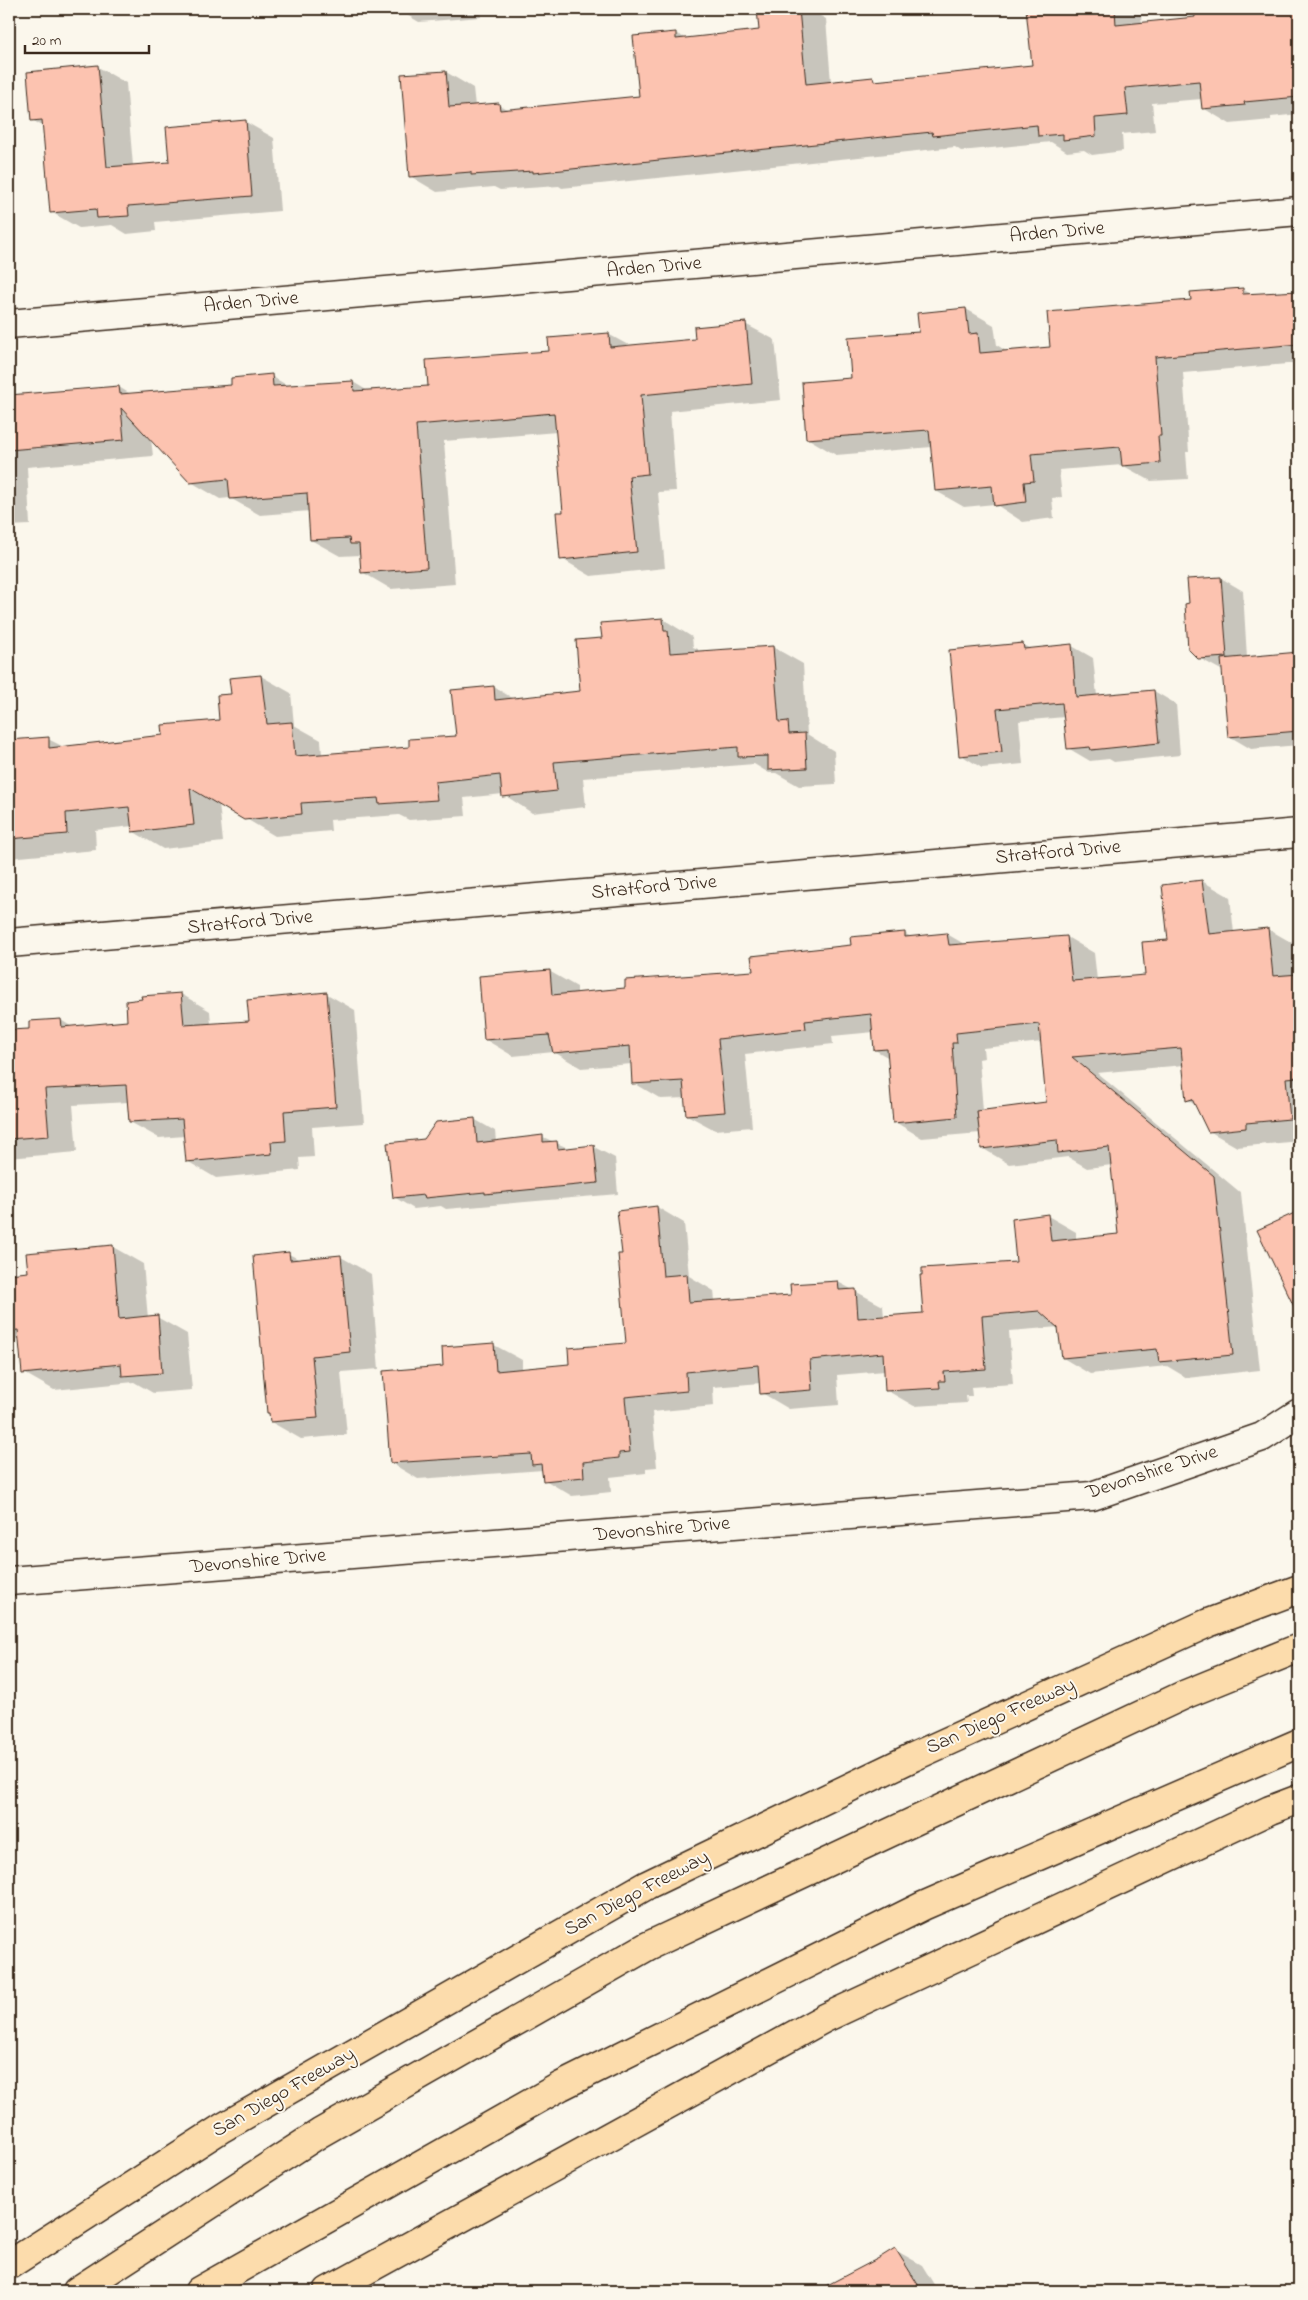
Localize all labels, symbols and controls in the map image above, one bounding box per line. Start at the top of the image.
scale bar [25,22,149,54]
text: 20 m [32,30,62,52]
street label: Arden Drive [1008,214,1106,252]
street label: Arden Drive [605,249,703,287]
street label: Arden Drive [202,284,300,322]
street label: Stratford Drive [994,833,1122,873]
street label: Stratford Drive [590,868,718,908]
street label: Stratford Drive [186,903,314,943]
street label: Devonshire Drive [1082,1438,1222,1508]
street label: Devonshire Drive [592,1510,731,1550]
street label: Devonshire Drive [188,1542,327,1582]
street label: San Diego Freeway [922,1671,1081,1764]
street label: San Diego Freeway [559,1843,715,1945]
street label: San Diego Freeway [207,2040,361,2147]

